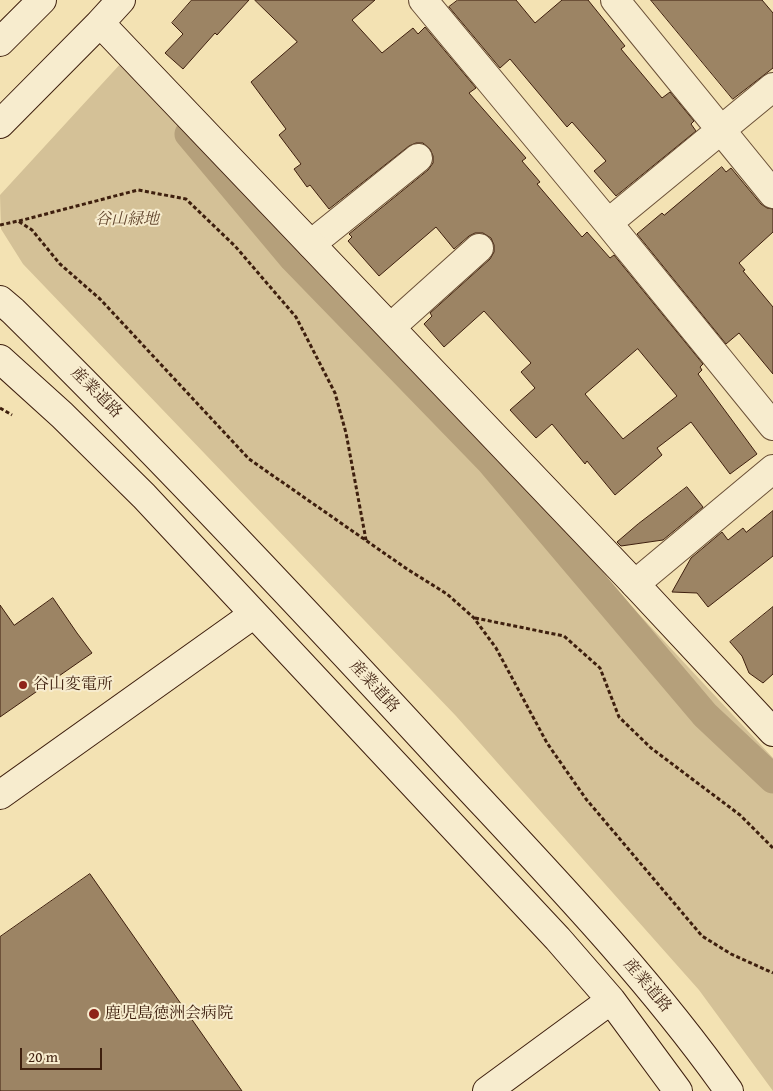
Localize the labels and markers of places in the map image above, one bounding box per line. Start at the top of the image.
place label: 谷山変電所 [33,675,113,695]
marker: 谷山変電所 [17,679,29,691]
place label: 鹿児島徳洲会病院 [105,1004,233,1024]
marker: 鹿児島徳洲会病院 [87,1007,101,1021]

